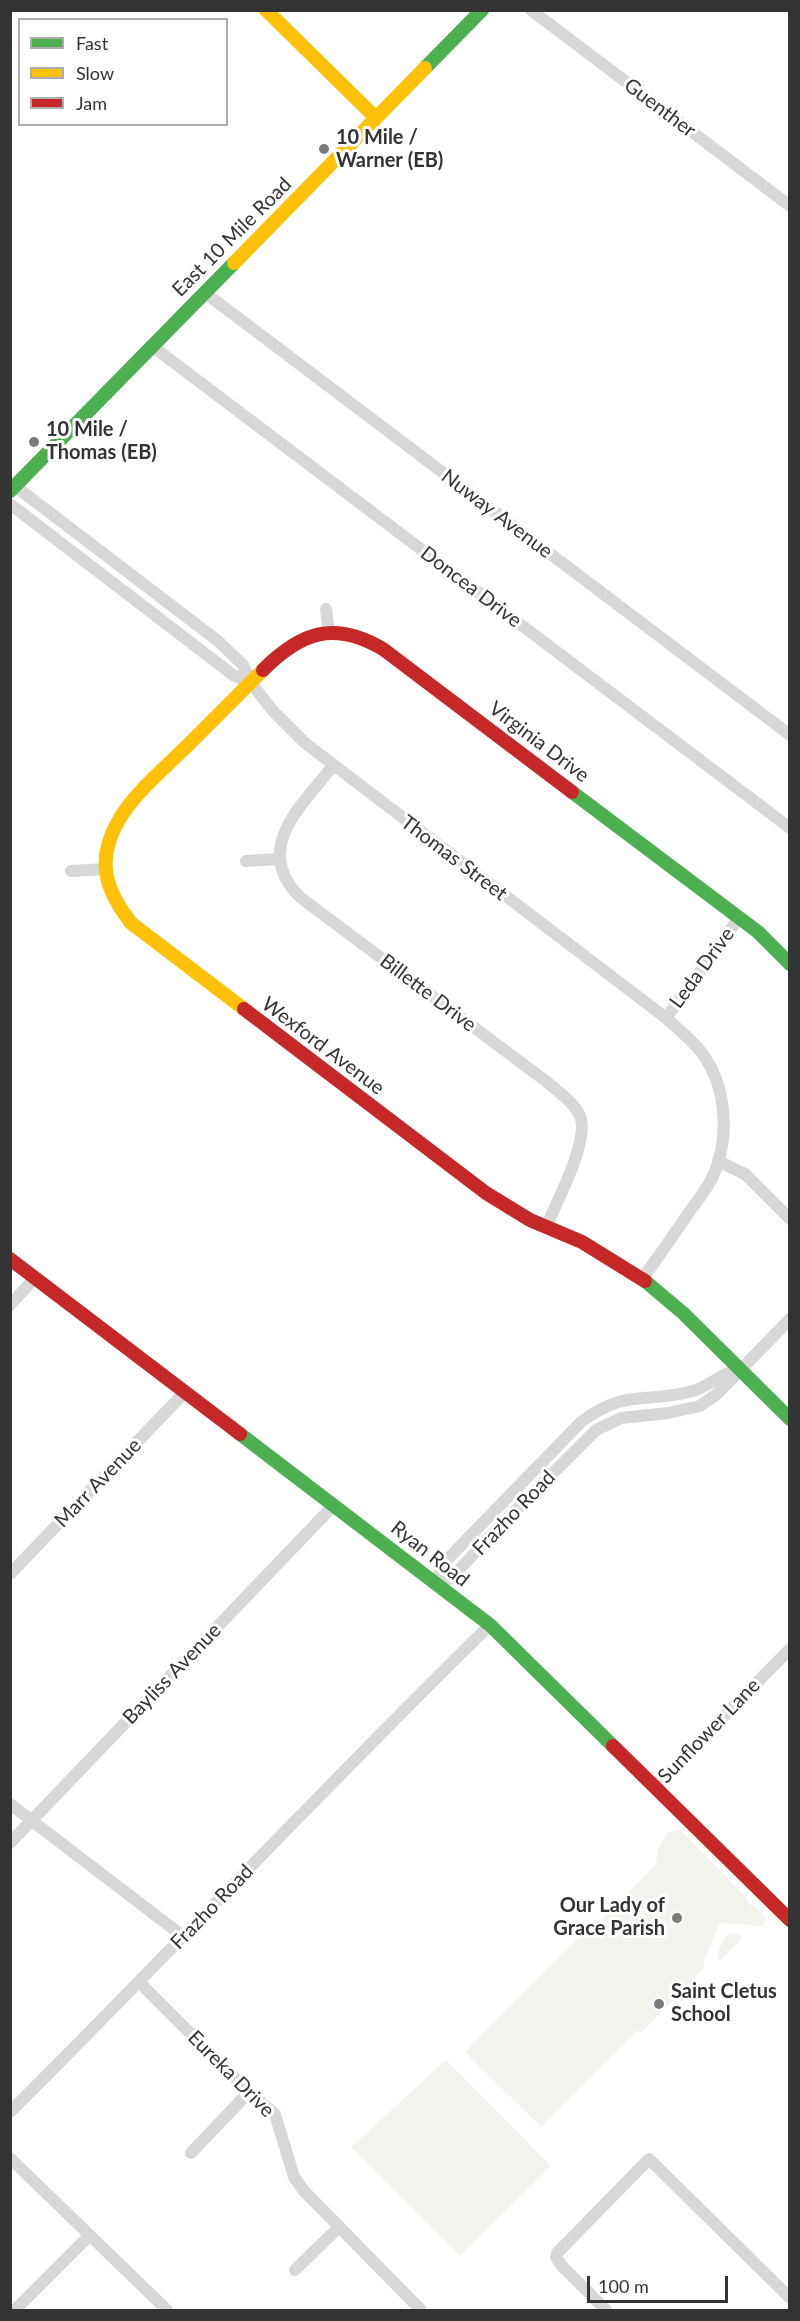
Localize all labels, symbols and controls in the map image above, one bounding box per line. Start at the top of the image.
legend [18,18,228,126]
text: Fast [76,32,108,54]
text: Slow [76,62,114,84]
street label: Guenther [619,73,701,143]
text: Jam [76,92,107,114]
place label: 10 Mile / Warner (EB) [336,126,443,173]
marker: 10 Mile / Warner (EB) [317,142,331,156]
street label: East 10 Mile Road [167,172,297,302]
place label: 10 Mile / Thomas (EB) [46,418,157,465]
marker: 10 Mile / Thomas (EB) [27,435,41,449]
street label: Nuway Avenue [437,464,557,564]
street label: Doncea Drive [416,541,526,633]
street label: Virginia Drive [484,697,594,787]
street label: Thomas Street [396,810,512,906]
street label: Leda Drive [665,923,739,1013]
street label: Billette Drive [375,949,481,1037]
street label: Wexford Avenue [257,992,389,1100]
street label: Marr Avenue [50,1434,146,1532]
street label: Frazho Road [468,1466,560,1560]
street label: Ryan Road [386,1516,474,1592]
street label: Bayliss Avenue [118,1619,226,1729]
street label: Sunflower Lane [653,1674,765,1788]
street label: Frazho Road [166,1860,258,1954]
place label: Our Lady of Grace Parish [553,1894,665,1941]
marker: Our Lady of Grace Parish [670,1911,684,1925]
place label: Saint Cletus School [671,1980,777,2027]
marker: Saint Cletus School [652,1997,666,2011]
street label: Eureka Drive [183,2026,279,2122]
scale bar [590,2264,731,2302]
text: 100 m [598,2275,649,2297]

